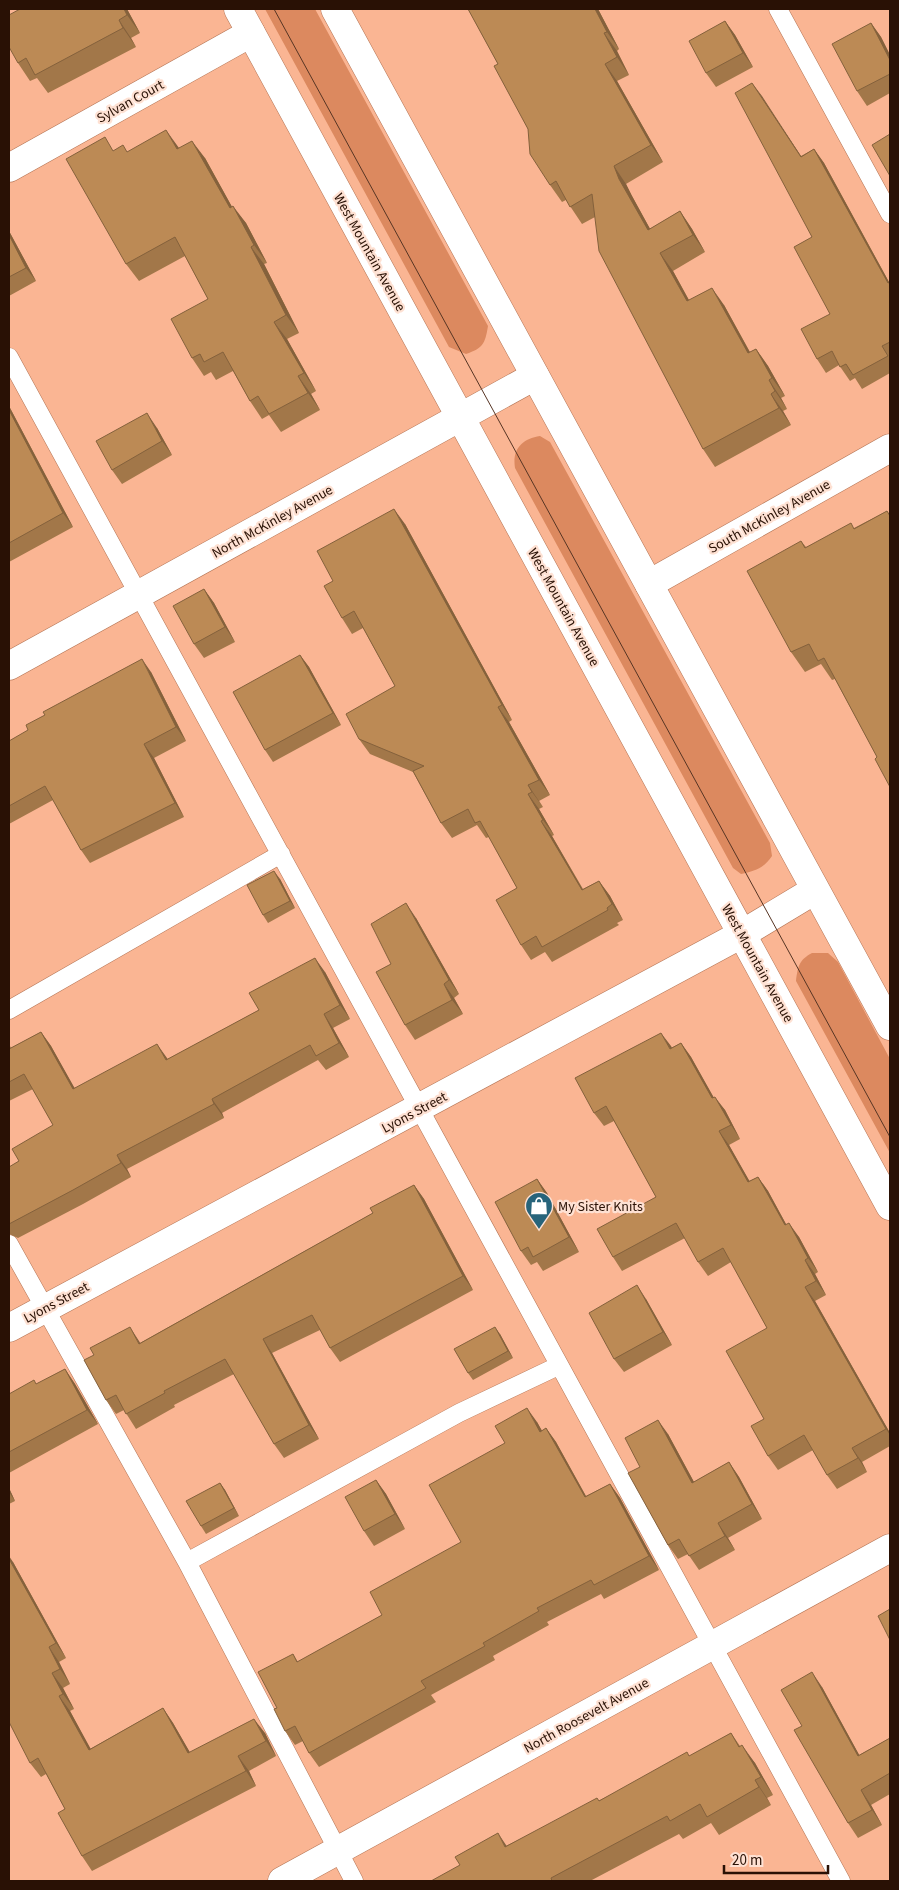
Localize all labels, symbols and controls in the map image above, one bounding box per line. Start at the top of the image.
street label: Sylvan Court [93,75,168,129]
street label: West Mountain Avenue [328,190,410,315]
street label: South McKinley Avenue [705,475,834,559]
street label: North McKinley Avenue [208,480,337,563]
street label: West Mountain Avenue [522,545,604,670]
street label: West Mountain Avenue [716,901,798,1026]
street label: Lyons Street [378,1087,451,1139]
shop icon: My Sister Knits [524,1191,554,1230]
place label: My Sister Knits [558,1197,643,1217]
street label: Lyons Street [20,1277,93,1329]
street label: North Roosevelt Avenue [520,1673,653,1759]
scale bar [724,1842,828,1874]
text: 20 m [732,1850,762,1871]

